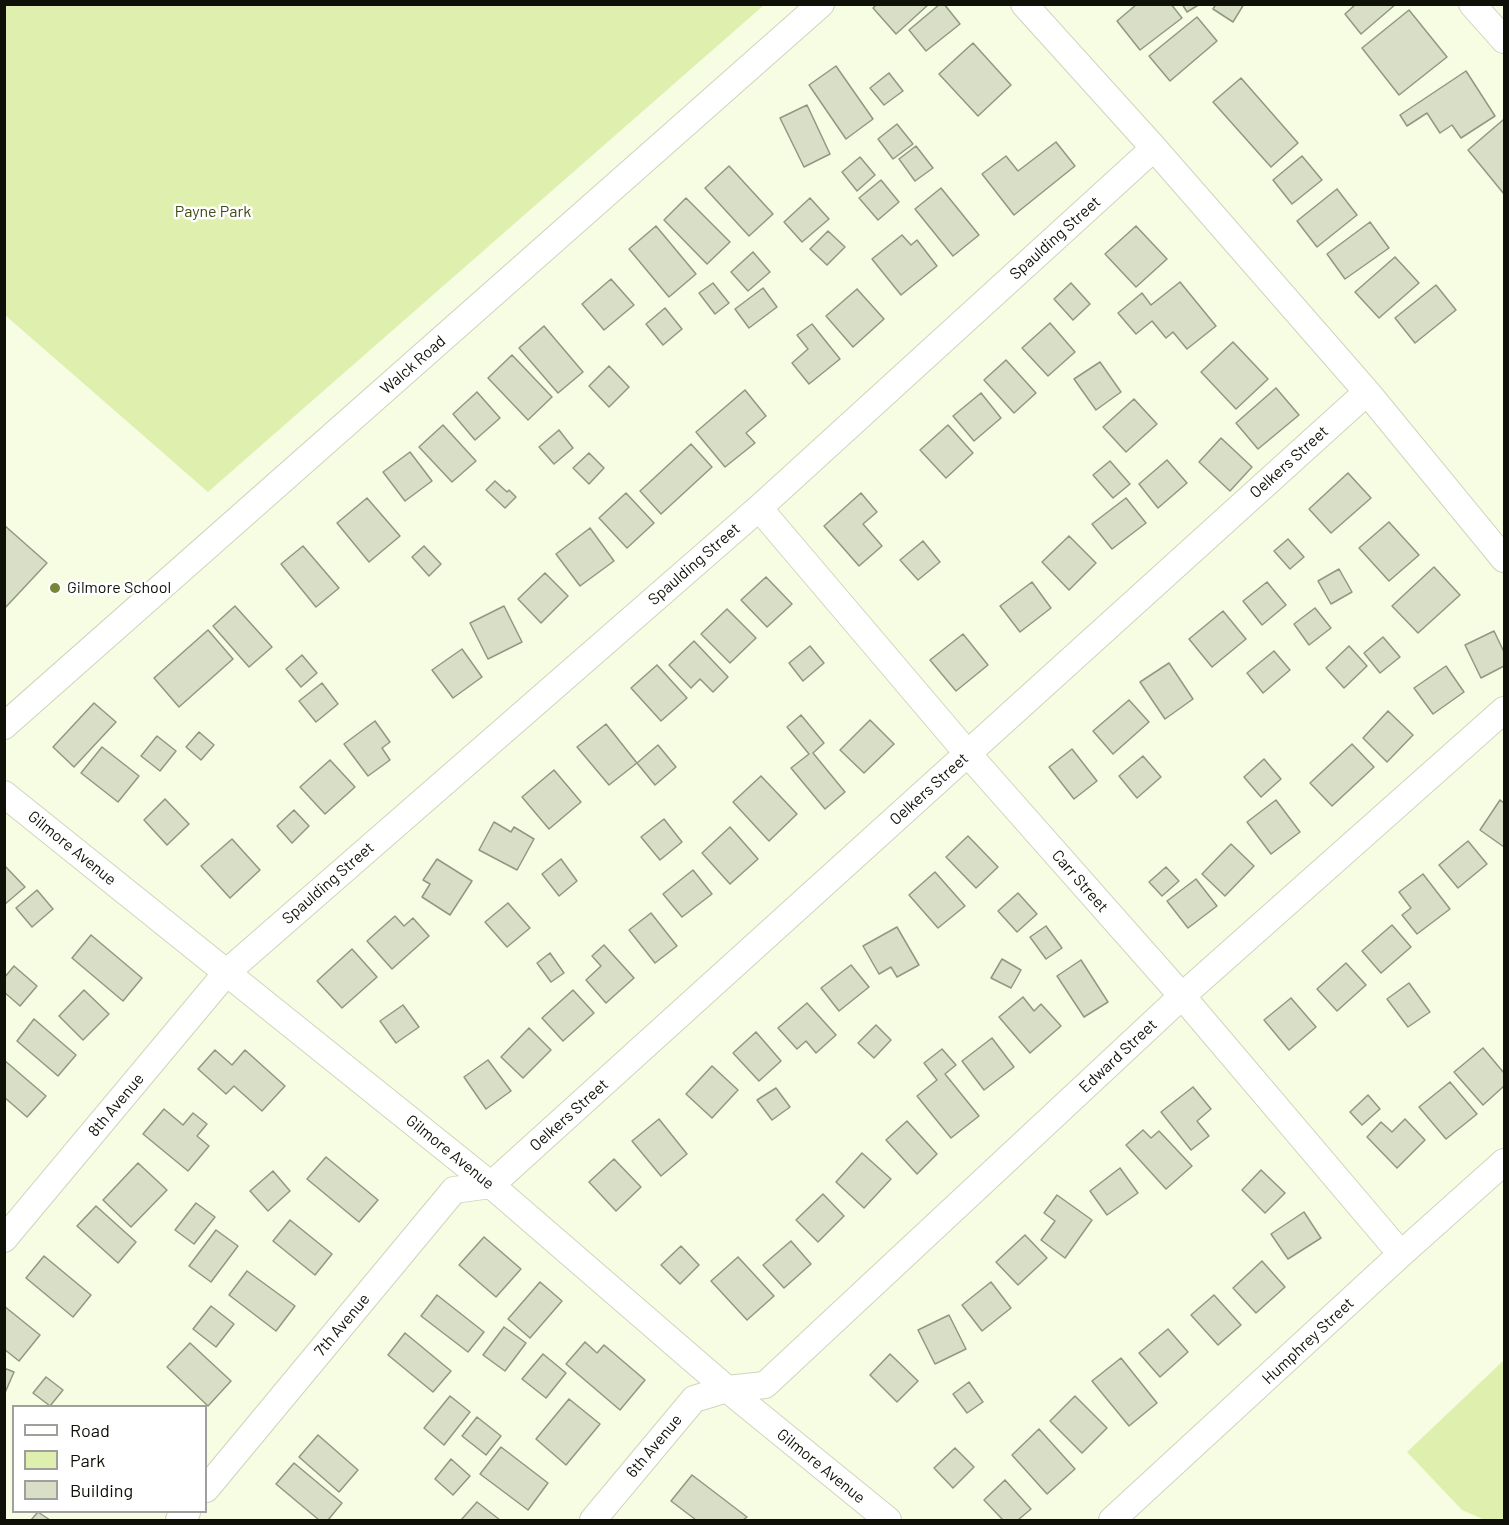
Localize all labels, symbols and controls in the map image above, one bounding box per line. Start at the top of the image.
street label: Spaulding Street [1006,192,1104,284]
park label: Payne Park [175,202,251,222]
street label: Walck Road [376,331,450,399]
street label: Oelkers Street [1246,422,1332,502]
street label: Spaulding Street [644,519,744,609]
place label: Gilmore School [67,578,171,598]
marker: Gilmore School [48,581,62,595]
street label: Oelkers Street [886,749,972,829]
street label: Gilmore Avenue [24,807,120,889]
street label: Spaulding Street [278,838,378,928]
street label: Carr Street [1048,846,1112,916]
street label: Edward Street [1075,1015,1161,1097]
street label: 8th Avenue [84,1069,148,1141]
street label: Oelkers Street [526,1075,612,1155]
street label: Gilmore Avenue [402,1111,498,1193]
street label: 7th Avenue [310,1290,374,1360]
street label: Humphrey Street [1258,1294,1358,1388]
legend [12,1405,207,1513]
street label: 6th Avenue [622,1410,686,1482]
text: Road [70,1419,110,1441]
street label: Gilmore Avenue [773,1425,869,1507]
text: Park [70,1449,105,1471]
text: Building [70,1479,133,1501]

